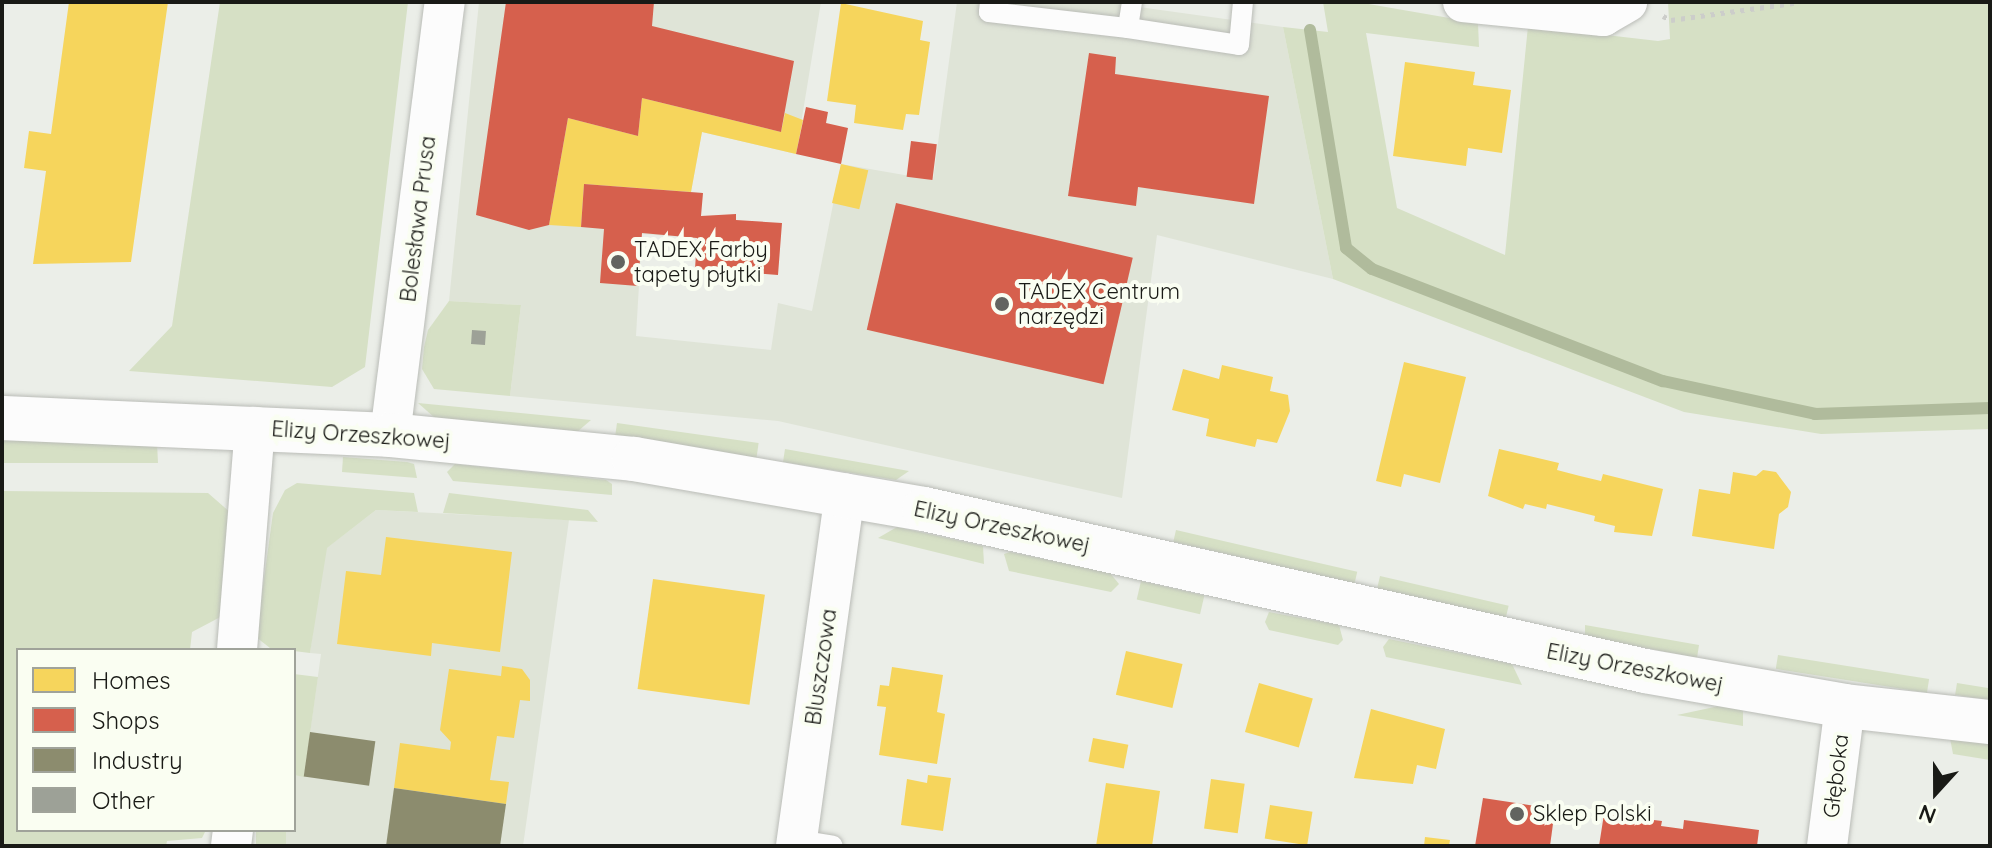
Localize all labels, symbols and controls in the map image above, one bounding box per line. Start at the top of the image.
street label: Bolesława Prusa [395,134,441,304]
place label: TADEX Farby tapety płytki [634,236,768,288]
marker: TADEX Farby tapety płytki [609,253,627,271]
place label: TADEX Centrum narzędzi [1018,278,1180,330]
marker: TADEX Centrum narzędzi [993,295,1011,313]
street label: Elizy Orzeszkowej [270,416,452,454]
street label: Elizy Orzeszkowej [911,495,1093,559]
street label: Bluszczowa [800,607,842,727]
street label: Elizy Orzeszkowej [1544,638,1726,698]
legend [16,648,296,832]
text: Homes [92,665,170,695]
text: Shops [92,705,159,735]
street label: Głęboka [1818,732,1854,820]
text: Industry [92,745,183,775]
north arrow [1896,752,1976,832]
text: Other [92,785,155,815]
text: N [1915,798,1940,830]
place label: Sklep Polski [1533,801,1652,827]
marker: Sklep Polski [1508,805,1526,823]

